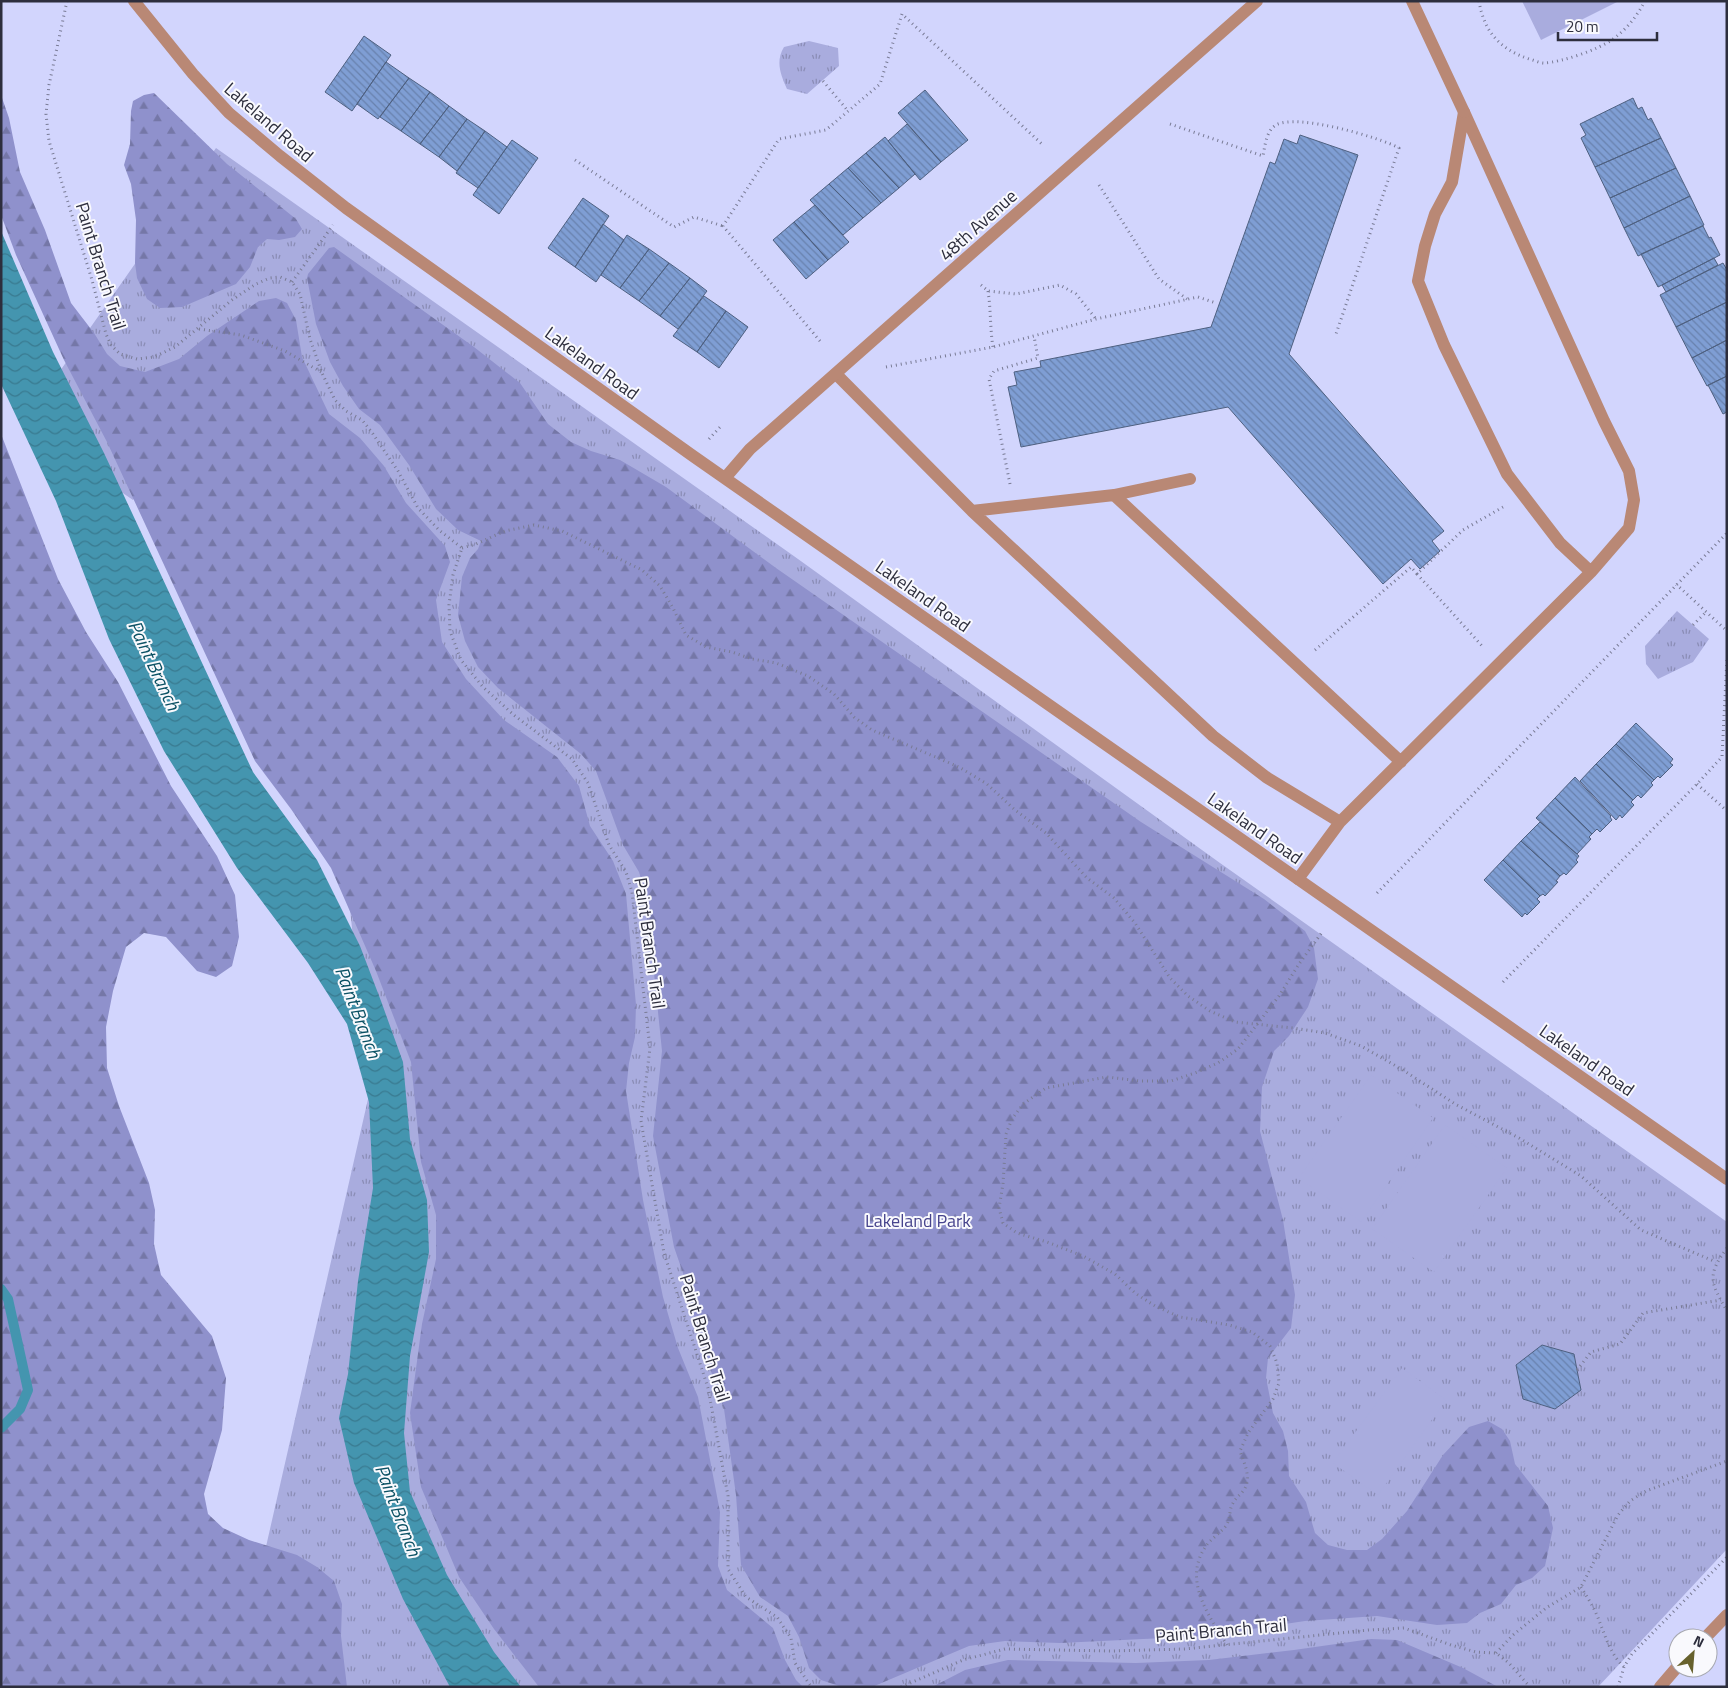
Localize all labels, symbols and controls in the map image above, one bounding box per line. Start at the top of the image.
scale bar [1558,10,1657,42]
text: 20 m [1566,15,1599,38]
street label: Lakeland Road [218,76,320,168]
street label: 48th Avenue [933,183,1023,267]
street label: Paint Branch Trail [69,199,133,333]
street label: Lakeland Road [539,320,645,406]
street label: Lakeland Road [870,553,976,639]
water label: Paint Branch [122,615,189,715]
street label: Lakeland Road [1202,785,1308,871]
street label: Paint Branch Trail [627,876,673,1010]
water label: Paint Branch [328,962,390,1063]
street label: Lakeland Road [1534,1017,1640,1103]
park label: Lakeland Park [865,1207,971,1234]
street label: Paint Branch Trail [673,1271,737,1405]
water label: Paint Branch [368,1460,430,1561]
street label: Paint Branch Trail [1154,1611,1288,1649]
north arrow [1668,1628,1718,1678]
text: N [1690,1629,1708,1652]

